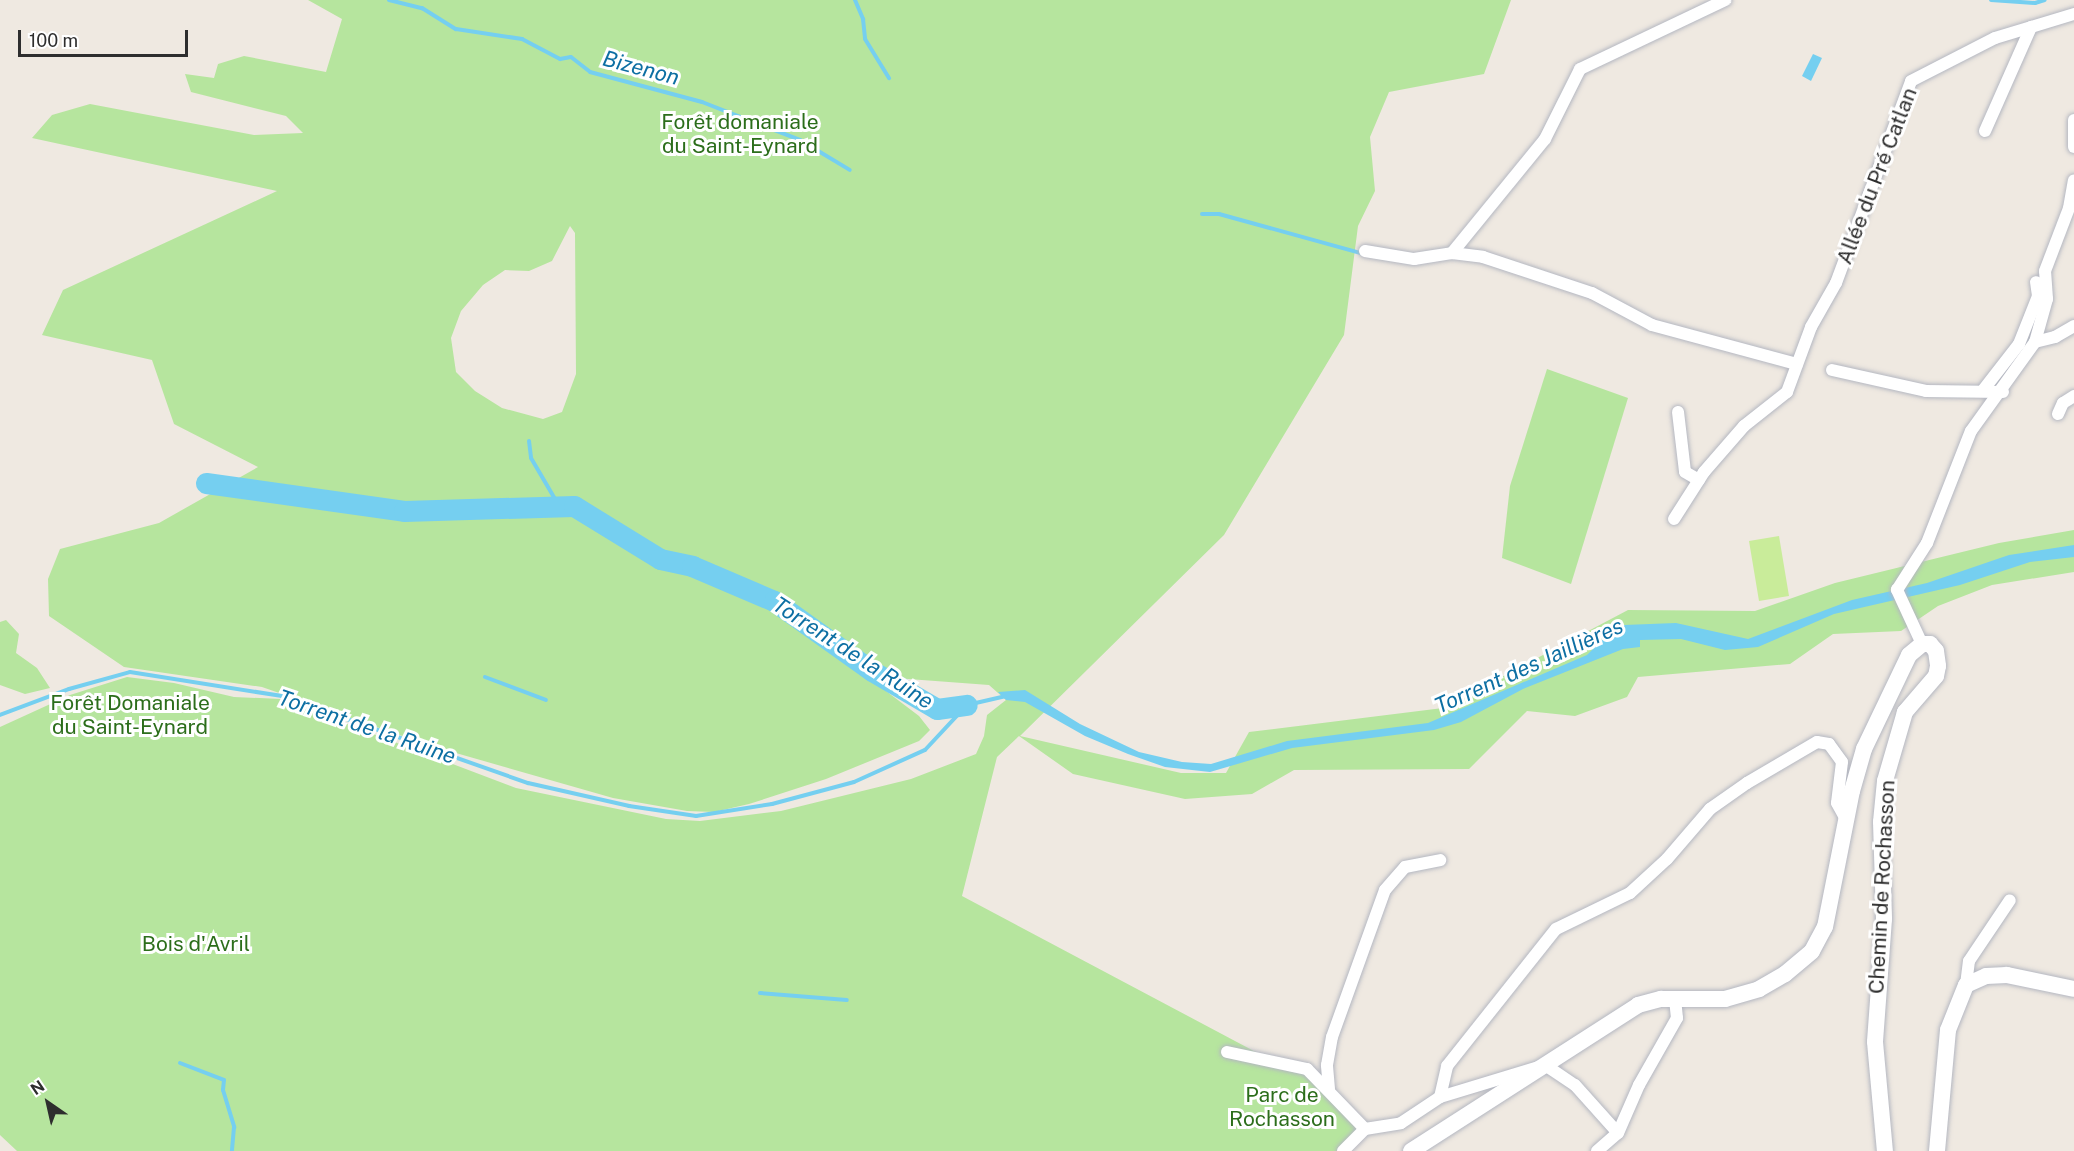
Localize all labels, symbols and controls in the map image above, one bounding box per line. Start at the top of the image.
scale bar [21,18,190,56]
text: 100 m [29,30,78,51]
water label: Bizenon [600,45,682,91]
street label: Allée du Pré Catlan [1832,84,1922,268]
park label: Forêt domaniale du Saint-Eynard [661,109,819,159]
water label: Torrent de la Ruine [768,591,938,715]
water label: Torrent des Jaillières [1431,613,1627,719]
water label: Torrent de la Ruine [274,684,460,770]
park label: Forêt Domaniale du Saint-Eynard [50,690,210,740]
street label: Chemin de Rochasson [1864,779,1900,995]
park label: Bois d'Avril [142,931,250,957]
north arrow [18,1073,78,1133]
text: N [27,1076,48,1099]
park label: Parc de Rochasson [1229,1082,1335,1132]

